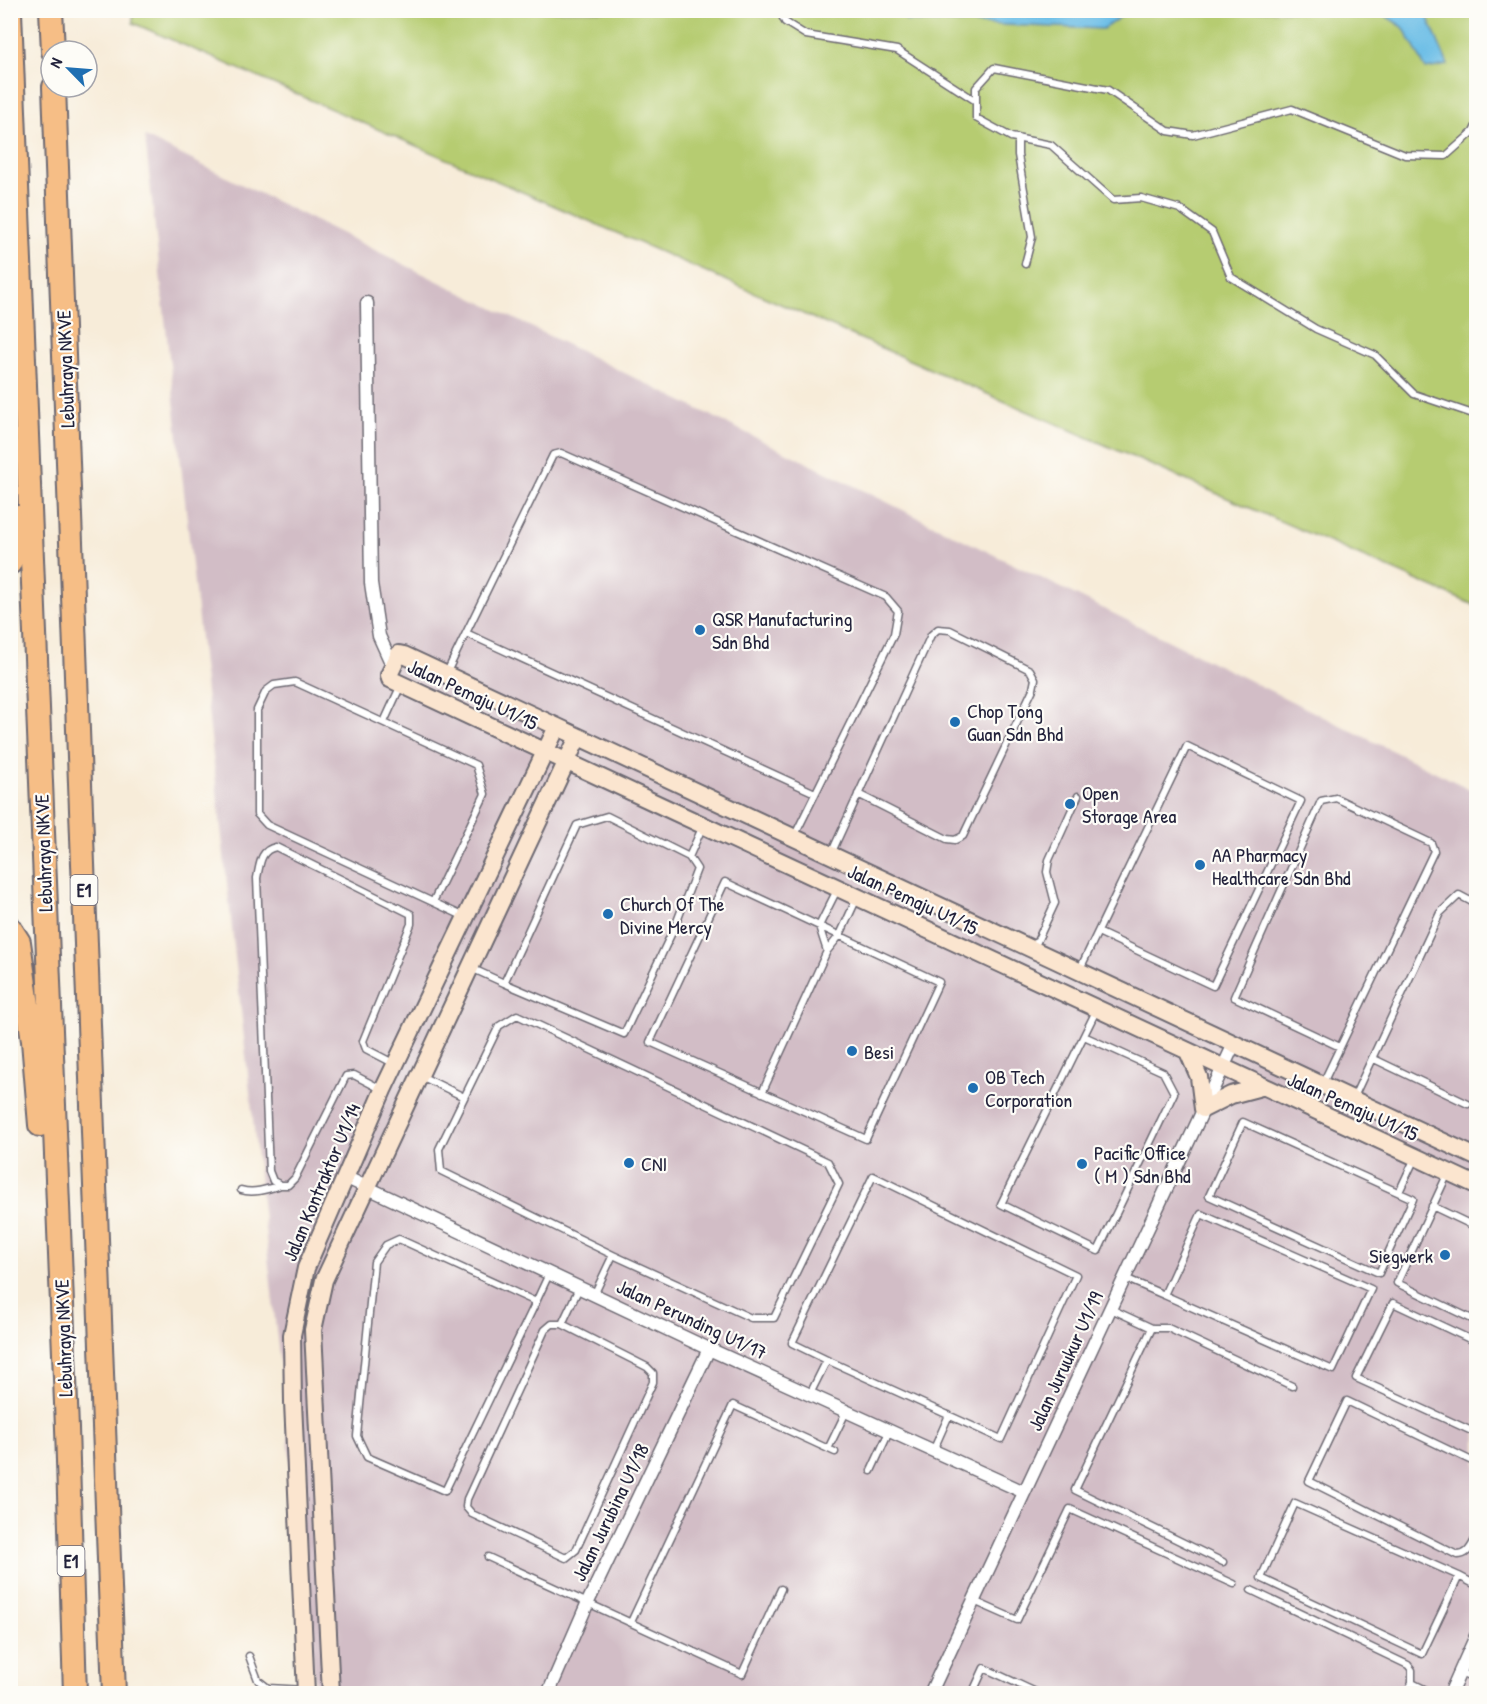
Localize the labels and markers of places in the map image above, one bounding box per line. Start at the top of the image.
place label: QSR Manufacturing Sdn Bhd [712,605,853,655]
marker: QSR Manufacturing Sdn Bhd [693,623,707,637]
place label: Chop Tong Guan Sdn Bhd [967,697,1063,747]
marker: Chop Tong Guan Sdn Bhd [948,715,962,729]
place label: Open Storage Area [1082,779,1177,829]
marker: Open Storage Area [1063,797,1077,811]
place label: AA Pharmacy Healthcare Sdn Bhd [1212,841,1351,891]
marker: AA Pharmacy Healthcare Sdn Bhd [1193,858,1207,872]
place label: Church Of The Divine Mercy [620,890,724,940]
marker: Church Of The Divine Mercy [601,907,615,921]
place label: Besi [864,1038,894,1065]
marker: Besi [845,1044,859,1058]
place label: OB Tech Corporation [985,1063,1072,1113]
marker: OB Tech Corporation [966,1081,980,1095]
place label: Pacific Office ( M ) Sdn Bhd [1094,1139,1191,1189]
place label: CNI [641,1150,667,1177]
marker: CNI [622,1156,636,1170]
marker: Pacific Office ( M ) Sdn Bhd [1075,1157,1089,1171]
place label: Siegwerk [1369,1242,1433,1269]
marker: Siegwerk [1438,1248,1452,1262]

